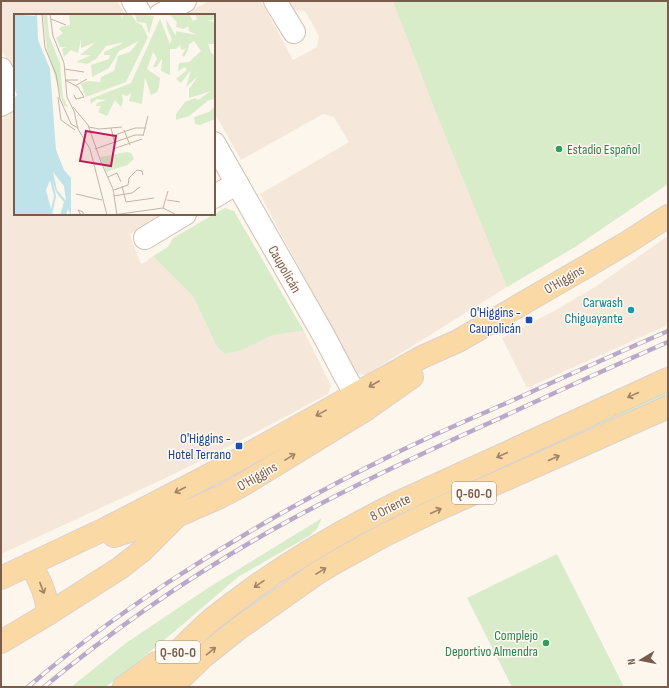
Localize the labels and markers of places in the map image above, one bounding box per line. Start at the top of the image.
place label: Estadio Español [567,141,640,158]
marker: Estadio Español [554,144,564,154]
place label: Carwash Chiguayante [564,294,623,327]
place label: O'Higgins - Caupolicán [469,304,521,337]
marker: Carwash Chiguayante [626,305,636,315]
marker: O'Higgins - Caupolicán [524,315,534,325]
place label: O'Higgins - Hotel Terrano [168,430,231,463]
marker: O'Higgins - Hotel Terrano [234,441,244,451]
place label: Complejo Deportivo Almendra [445,627,538,660]
marker: Complejo Deportivo Almendra [541,638,551,648]

